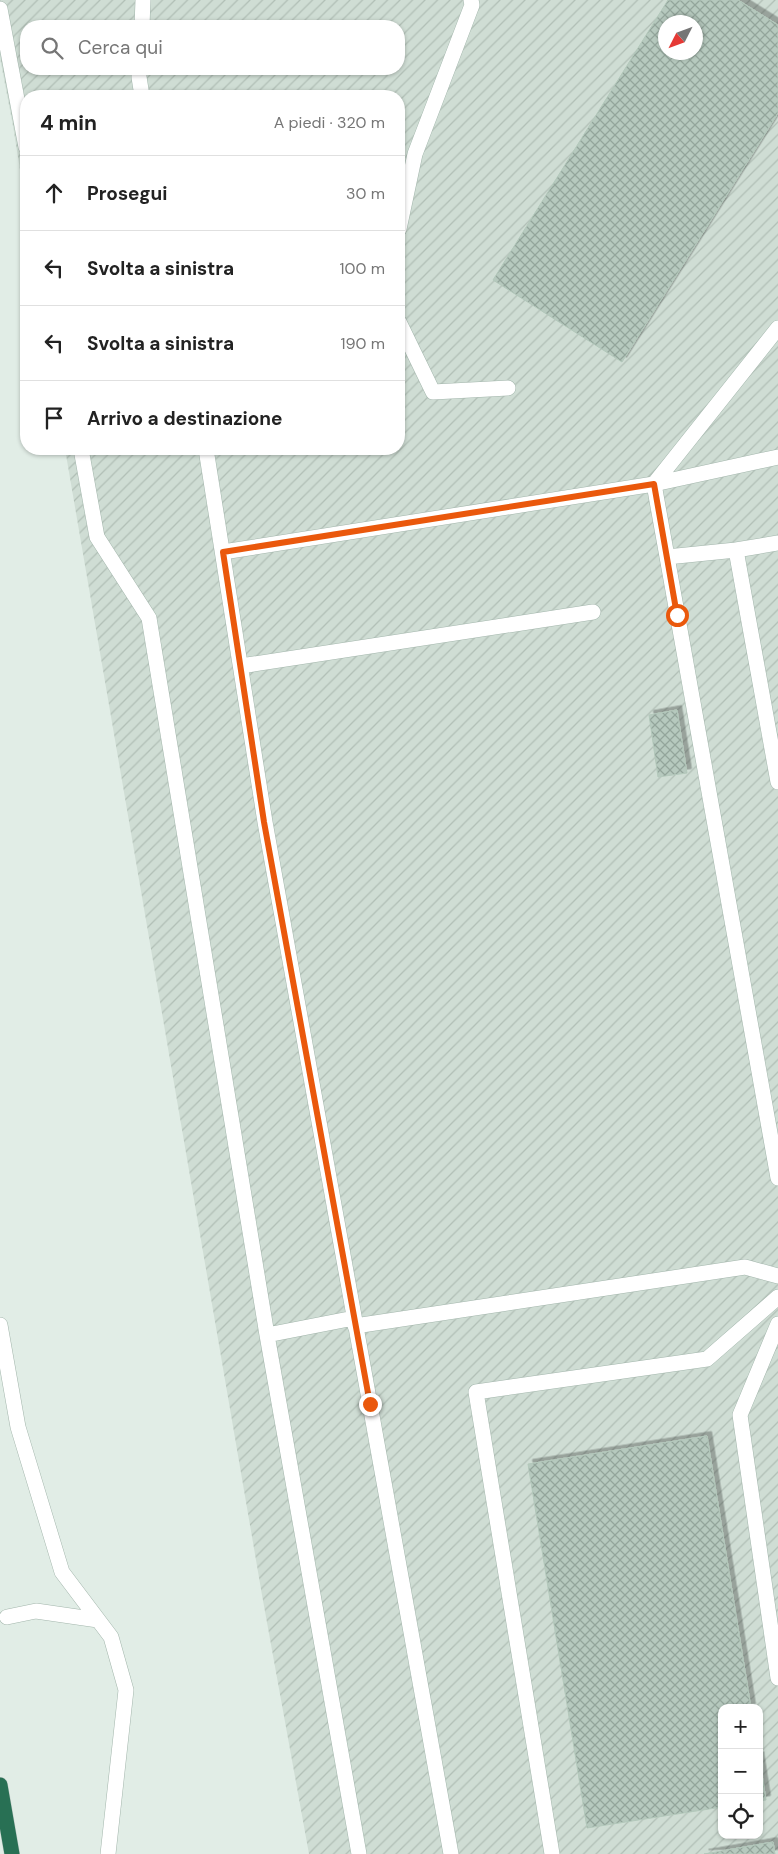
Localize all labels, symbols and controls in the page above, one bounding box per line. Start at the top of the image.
north arrow [658,15,703,60]
search box [20,20,405,75]
icon: search [38,34,66,62]
text: Cerca qui [78,35,163,60]
text: 4 min [40,109,97,137]
text: A piedi · 320 m [274,112,385,133]
icon: ahead [40,179,68,207]
text: Prosegui [87,181,167,206]
text: 30 m [346,183,385,204]
icon: left [40,254,68,282]
text: Svolta a sinistra [87,256,234,281]
text: 100 m [340,258,385,279]
icon: left [40,329,68,357]
text: Svolta a sinistra [87,331,234,356]
text: 190 m [341,333,385,354]
icon: arrive [40,404,68,432]
text: Arrivo a destinazione [87,406,282,431]
route start [666,604,689,627]
route end [359,1393,382,1416]
map controls [718,1704,763,1839]
button: + [718,1704,763,1749]
button: − [718,1749,763,1794]
button: locate [718,1794,763,1839]

